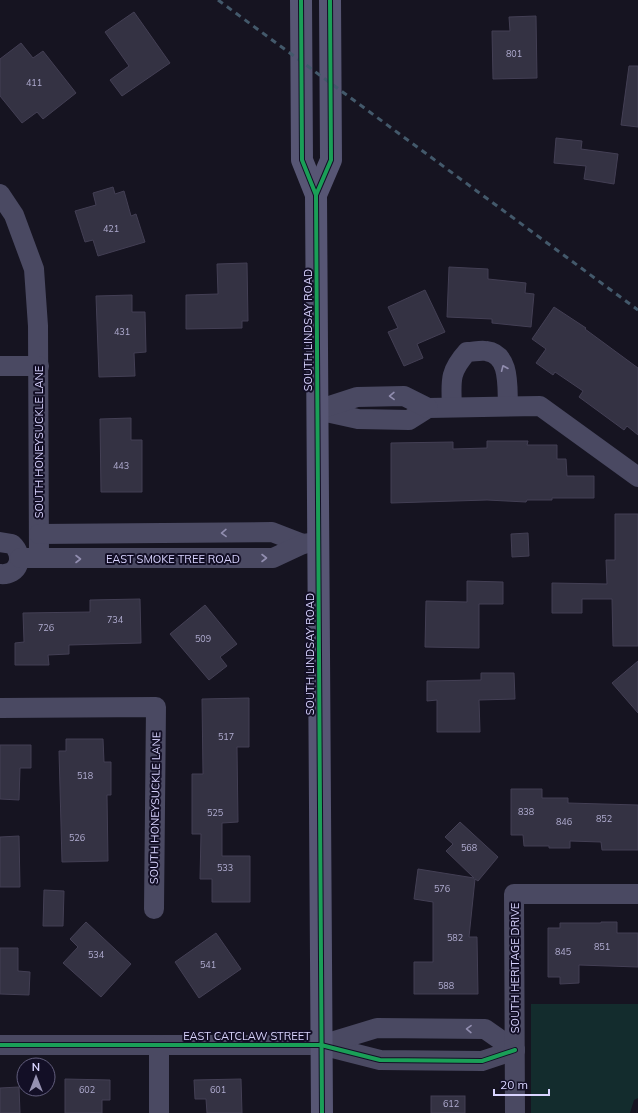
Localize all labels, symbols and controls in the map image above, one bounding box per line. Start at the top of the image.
house number: 801 [506,48,522,59]
house number: 411 [26,77,42,88]
house number: 421 [103,223,119,234]
street label: SOUTH LINDSAY ROAD [301,269,315,391]
house number: 431 [114,326,130,337]
one-way arrow [501,364,509,371]
street label: SOUTH HONEYSUCKLE LANE [32,366,46,518]
one-way arrow [389,392,395,401]
house number: 443 [113,460,129,471]
one-way arrow [221,529,227,537]
street label: EAST SMOKE TREE ROAD [106,552,240,566]
one-way arrow [261,554,267,562]
one-way arrow [75,555,81,563]
street label: SOUTH LINDSAY ROAD [303,593,317,715]
house number: 734 [107,614,124,625]
house number: 726 [38,622,54,633]
house number: 509 [195,633,211,644]
house number: 517 [218,731,234,742]
street label: SOUTH HONEYSUCKLE LANE [147,732,163,884]
house number: 518 [77,770,93,781]
house number: 838 [518,806,534,817]
house number: 525 [207,807,224,818]
house number: 852 [596,813,612,824]
house number: 846 [556,816,572,827]
house number: 526 [69,832,85,843]
house number: 568 [461,842,477,853]
house number: 533 [217,862,233,873]
house number: 576 [434,883,450,894]
street label: SOUTH HERITAGE DRIVE [508,903,522,1033]
house number: 582 [447,932,463,943]
house number: 851 [594,941,610,952]
house number: 845 [555,946,572,957]
house number: 534 [88,949,105,960]
house number: 541 [200,959,216,970]
house number: 588 [438,980,454,991]
one-way arrow [466,1025,472,1033]
street label: EAST CATCLAW STREET [183,1029,311,1043]
north arrow [16,1057,56,1097]
text: N [32,1060,40,1074]
scale bar [494,1071,549,1097]
text: 20 m [500,1077,528,1092]
house number: 602 [79,1084,95,1095]
house number: 601 [210,1084,226,1095]
house number: 612 [443,1098,459,1109]

